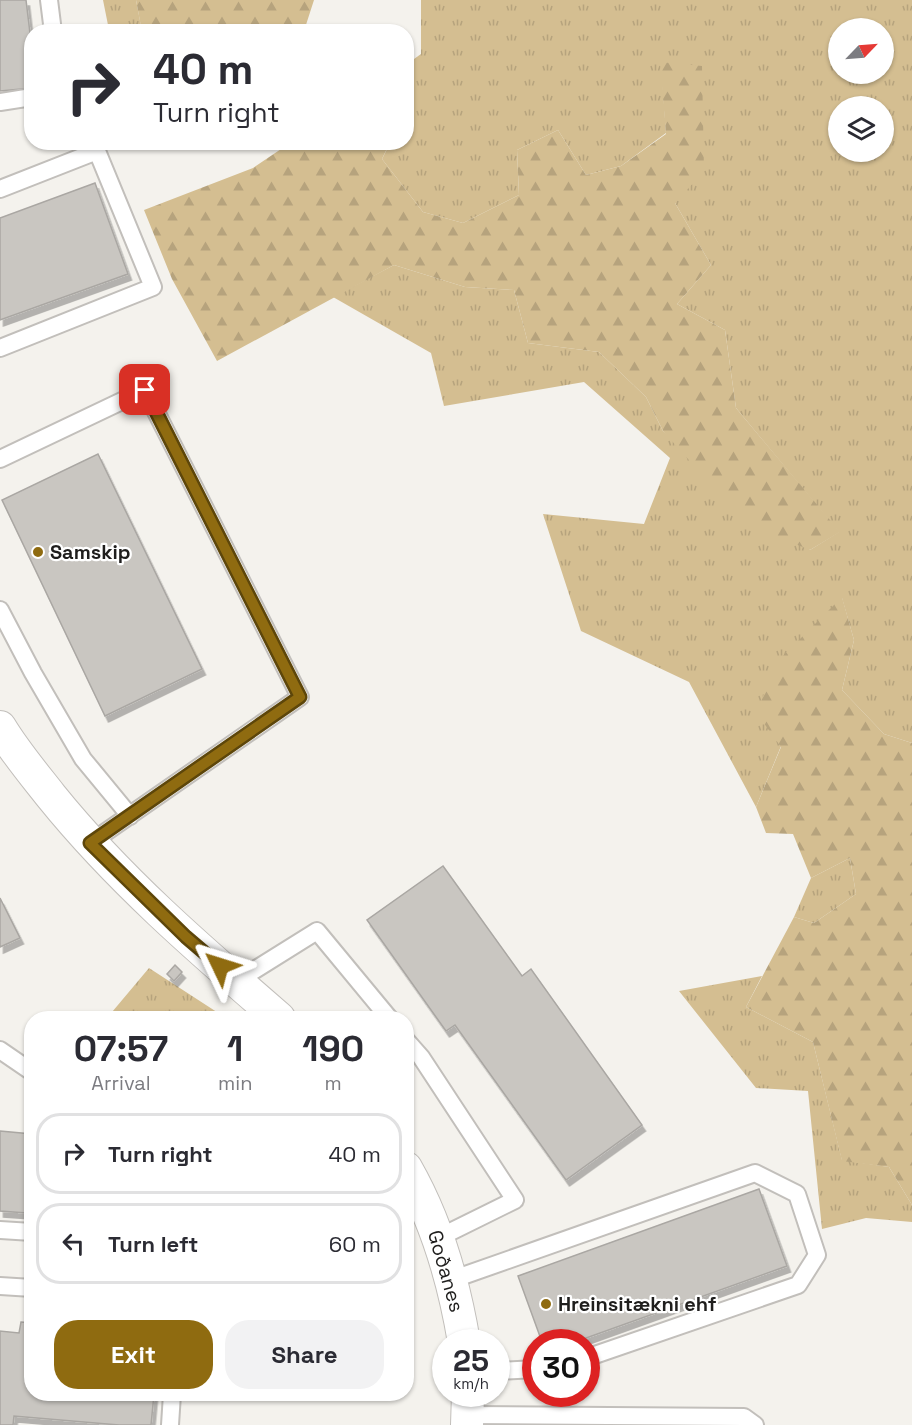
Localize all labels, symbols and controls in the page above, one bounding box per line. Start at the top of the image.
north arrow [828,18,894,84]
map controls [828,18,894,162]
text: 40 m [153,43,253,96]
icon: right [54,48,132,126]
text: Turn right [153,95,280,130]
button: layers [828,96,894,162]
pin [119,364,170,415]
icon: arrive [128,373,161,406]
place label: Samskip [50,539,131,565]
marker: Samskip [31,545,45,559]
position arrow [188,934,252,998]
text: 07:57 [74,1026,168,1072]
text: 1 [227,1026,243,1072]
text: 190 [302,1026,364,1072]
text: Arrival [91,1070,151,1096]
text: min [218,1070,252,1096]
text: m [325,1070,342,1096]
icon: right [57,1137,90,1170]
text: Turn right [108,1140,213,1168]
text: 40 m [329,1140,381,1168]
icon: left [57,1227,90,1260]
street label: Goðanes [422,1227,470,1315]
text: Turn left [108,1230,198,1258]
text: 60 m [329,1230,381,1258]
place label: Hreinsitækni ehf [558,1291,717,1317]
marker: Hreinsitækni ehf [539,1297,553,1311]
button: Exit [54,1320,213,1389]
button: Share [225,1320,384,1389]
speed limit sign: 30 [522,1329,600,1407]
text: 25 [453,1341,489,1380]
text: km/h [453,1374,489,1393]

